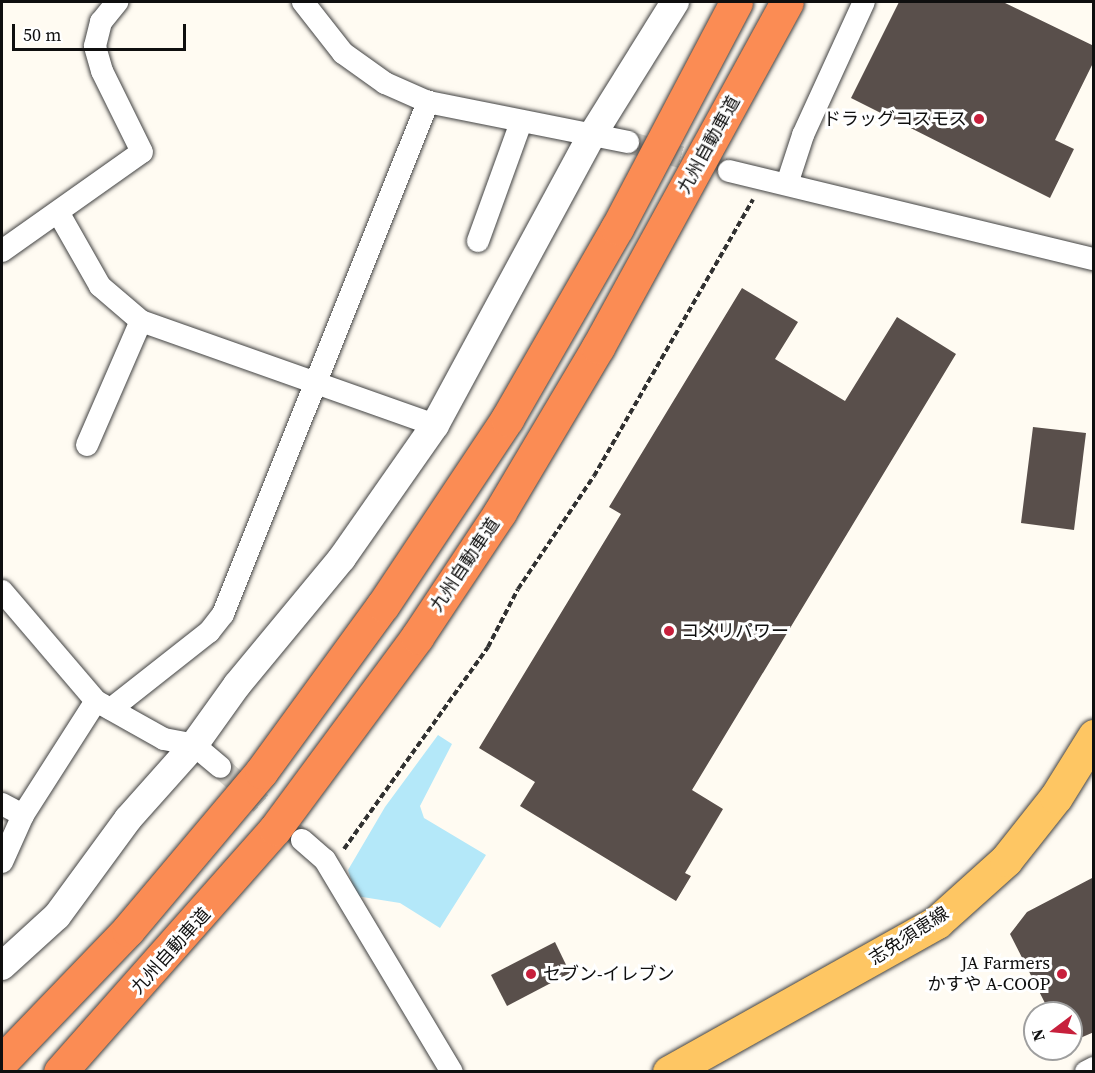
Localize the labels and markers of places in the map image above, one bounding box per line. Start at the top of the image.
place label: ドラッグコスモス [823,108,967,130]
marker: ドラッグコスモス [972,112,986,126]
place label: コメリパワー [681,620,789,642]
marker: コメリパワー [662,624,676,638]
place label: JA Farmers かすや A-COOP [927,953,1050,996]
place label: セブン-イレブン [543,963,675,985]
marker: セブン-イレブン [524,967,538,981]
marker: JA Farmers かすや A-COOP [1055,967,1069,981]

